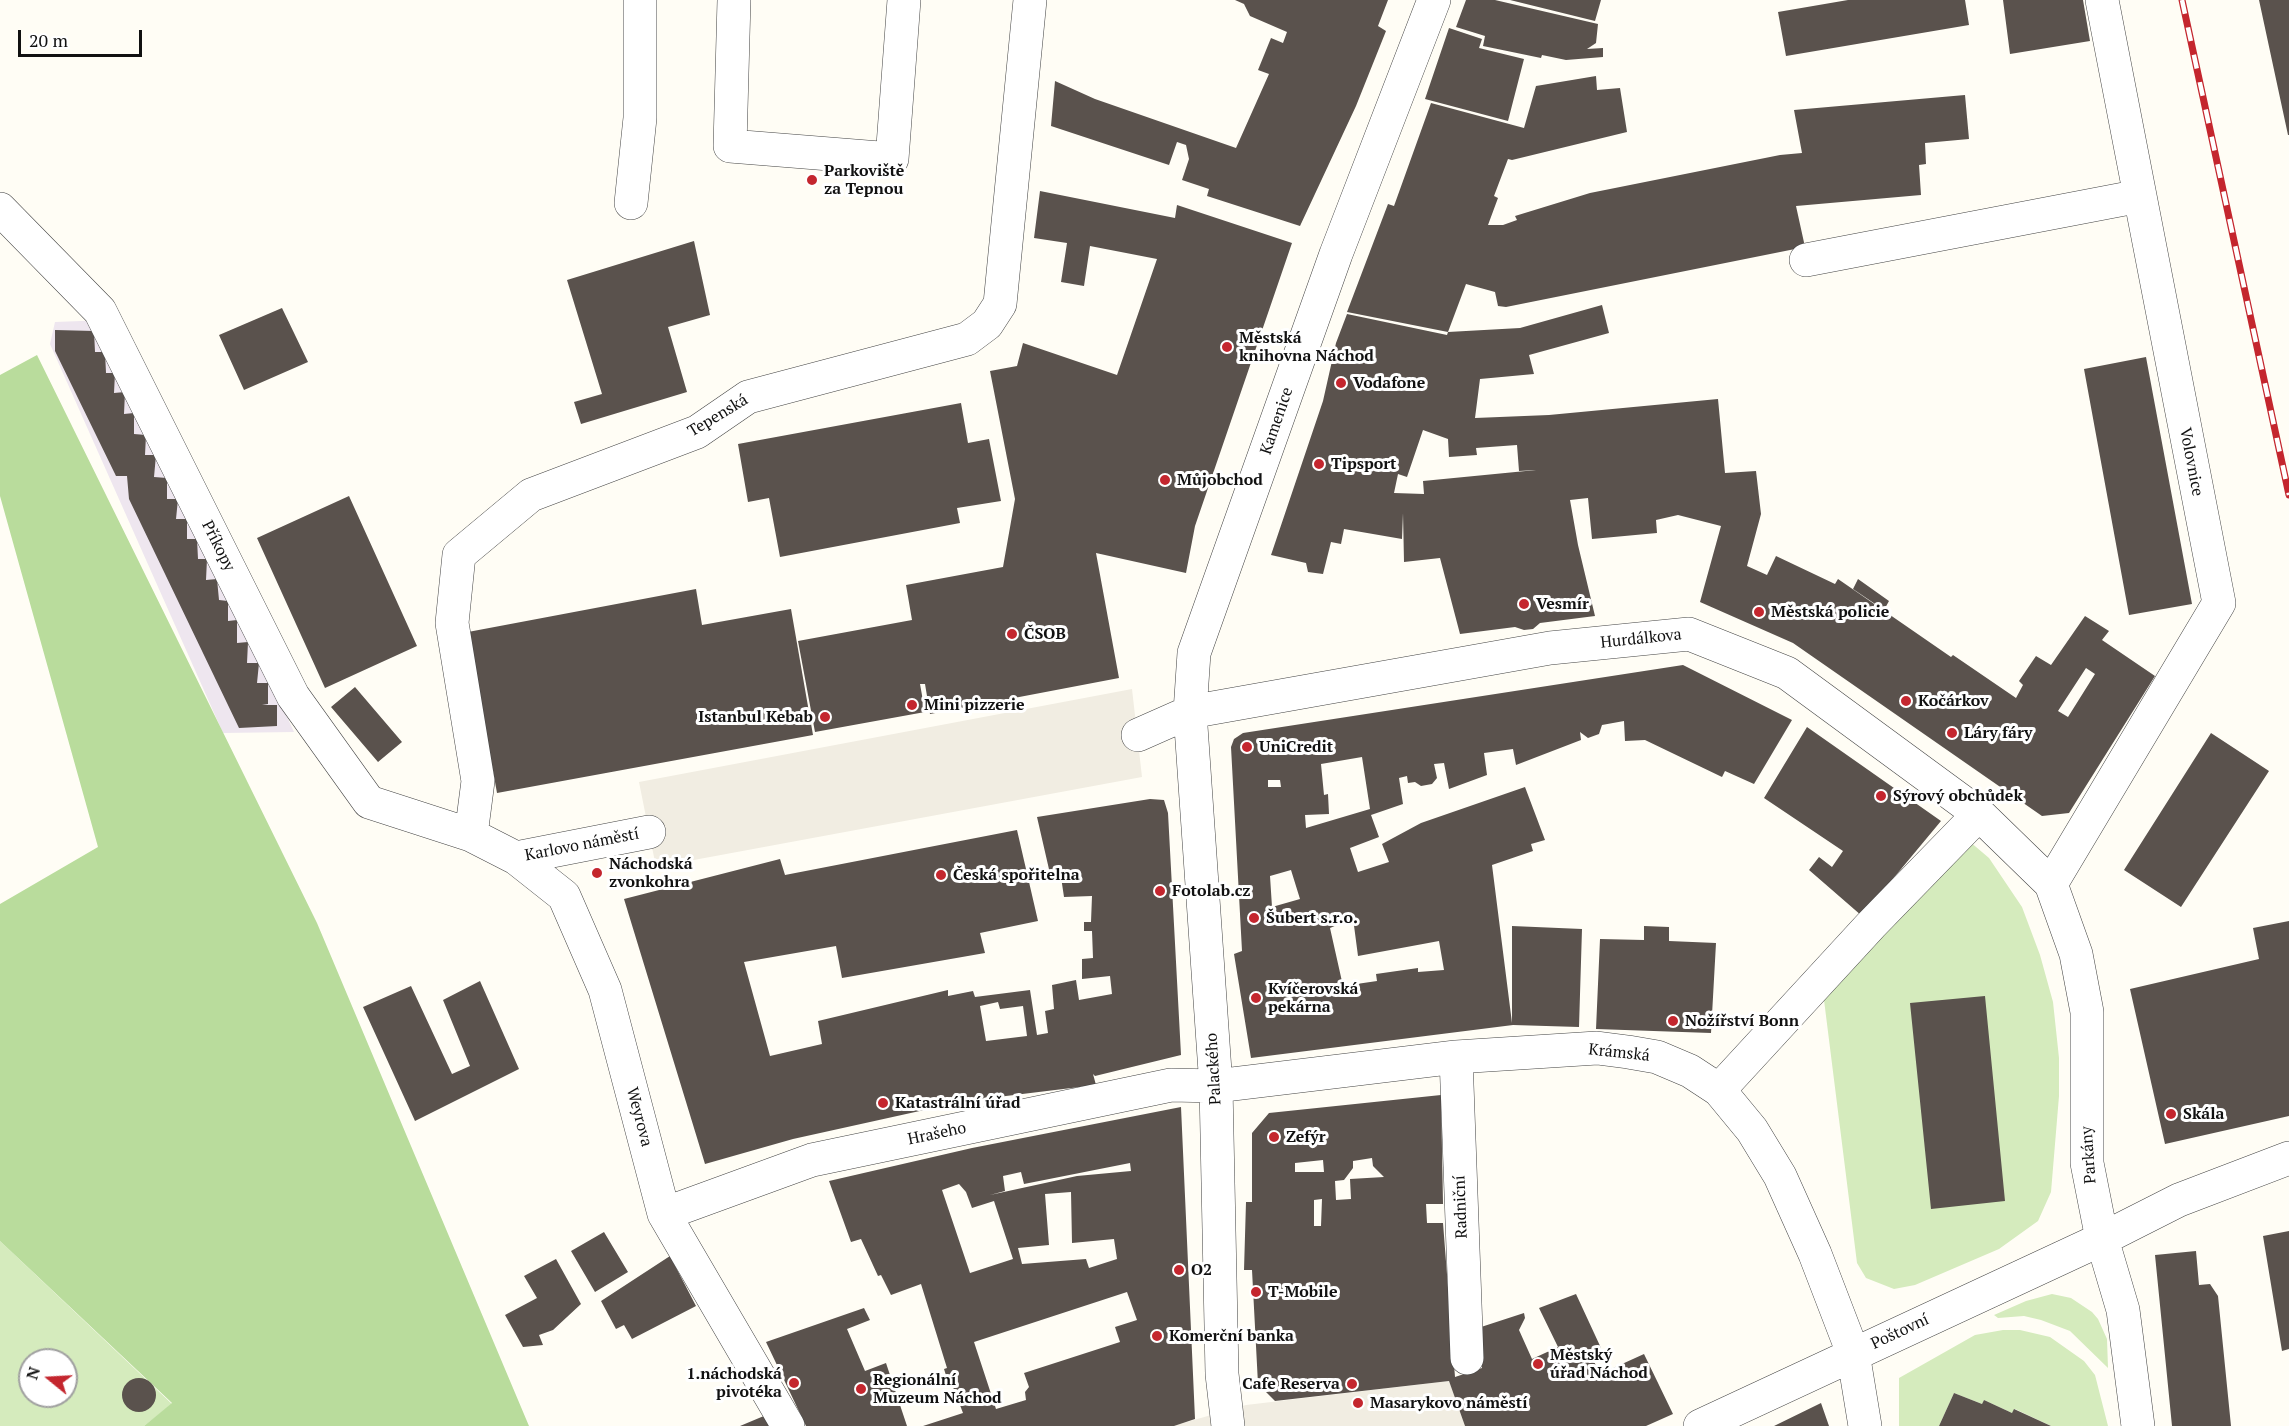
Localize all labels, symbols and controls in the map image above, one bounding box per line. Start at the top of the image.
scale bar [21,18,146,56]
text: 20 m [29,28,68,52]
place label: Parkoviště za Tepnou [824,161,904,199]
marker: Parkoviště za Tepnou [805,173,819,187]
place label: Městská knihovna Náchod [1239,328,1374,366]
marker: Městská knihovna Náchod [1220,340,1234,354]
place label: Vodafone [1353,373,1425,393]
marker: Vodafone [1334,376,1348,390]
street label: Kamenice [1257,385,1297,457]
street label: Tepenská [684,391,752,441]
street label: Volovnice [2175,426,2207,498]
place label: Tipsport [1331,454,1396,474]
marker: Tipsport [1312,457,1326,471]
place label: Můjobchod [1177,470,1263,490]
marker: Můjobchod [1158,473,1172,487]
street label: Příkopy [197,517,239,575]
place label: Vesmír [1536,594,1589,614]
marker: Vesmír [1517,597,1531,611]
place label: Městská policie [1771,602,1889,622]
marker: Městská policie [1752,605,1766,619]
place label: ČSOB [1024,624,1066,644]
street label: Hurdálkova [1599,625,1683,653]
marker: ČSOB [1005,627,1019,641]
place label: Kočárkov [1918,691,1989,711]
marker: Kočárkov [1899,694,1913,708]
place label: Mini pizzerie [924,695,1025,715]
marker: Mini pizzerie [905,698,919,712]
place label: Istanbul Kebab [698,707,813,727]
marker: Istanbul Kebab [818,710,832,724]
place label: Láry fáry [1964,723,2032,743]
marker: Láry fáry [1945,726,1959,740]
place label: UniCredit [1259,737,1333,757]
marker: UniCredit [1240,740,1254,754]
place label: Sýrový obchůdek [1893,786,2023,806]
marker: Sýrový obchůdek [1874,789,1888,803]
street label: Karlovo náměstí [523,825,641,865]
place label: Náchodská zvonkohra [609,854,693,892]
place label: Česká spořitelna [953,865,1080,885]
marker: Náchodská zvonkohra [590,866,604,880]
marker: Česká spořitelna [934,868,948,882]
place label: Fotolab.cz [1172,881,1251,901]
marker: Fotolab.cz [1153,884,1167,898]
place label: Šubert s.r.o. [1266,908,1358,928]
marker: Šubert s.r.o. [1247,911,1261,925]
place label: Kvíčerovská pekárna [1268,979,1358,1017]
marker: Kvíčerovská pekárna [1249,991,1263,1005]
place label: Nožířství Bonn [1685,1011,1799,1031]
marker: Nožířství Bonn [1666,1014,1680,1028]
street label: Palackého [1203,1032,1225,1106]
street label: Krámská [1587,1040,1651,1066]
street label: Weyrova [622,1085,656,1149]
place label: Katastrální úřad [895,1093,1021,1113]
marker: Katastrální úřad [876,1096,890,1110]
place label: Skála [2183,1104,2224,1124]
marker: Skála [2164,1107,2178,1121]
street label: Hrašeho [906,1118,968,1150]
street label: Parkány [2077,1126,2101,1184]
place label: Zefýr [1286,1127,1326,1147]
marker: Zefýr [1267,1130,1281,1144]
street label: Radniční [1450,1175,1472,1239]
place label: O2 [1191,1260,1212,1280]
marker: O2 [1172,1263,1186,1277]
place label: T-Mobile [1268,1282,1337,1302]
marker: T-Mobile [1249,1285,1263,1299]
street label: Poštovní [1868,1310,1932,1354]
place label: Komerční banka [1169,1326,1294,1346]
marker: Komerční banka [1150,1329,1164,1343]
place label: Městský úřad Náchod [1550,1345,1648,1383]
north arrow [18,1348,78,1408]
marker: Městský úřad Náchod [1531,1357,1545,1371]
text: N [20,1364,45,1382]
place label: 1.náchodská pivotéka [686,1364,782,1402]
place label: Regionální Muzeum Náchod [873,1370,1002,1408]
place label: Cafe Reserva [1242,1374,1340,1394]
marker: 1.náchodská pivotéka [787,1376,801,1390]
marker: Cafe Reserva [1345,1377,1359,1391]
marker: Regionální Muzeum Náchod [854,1382,868,1396]
place label: Masarykovo náměstí [1370,1393,1528,1413]
marker: Masarykovo náměstí [1351,1396,1365,1410]

